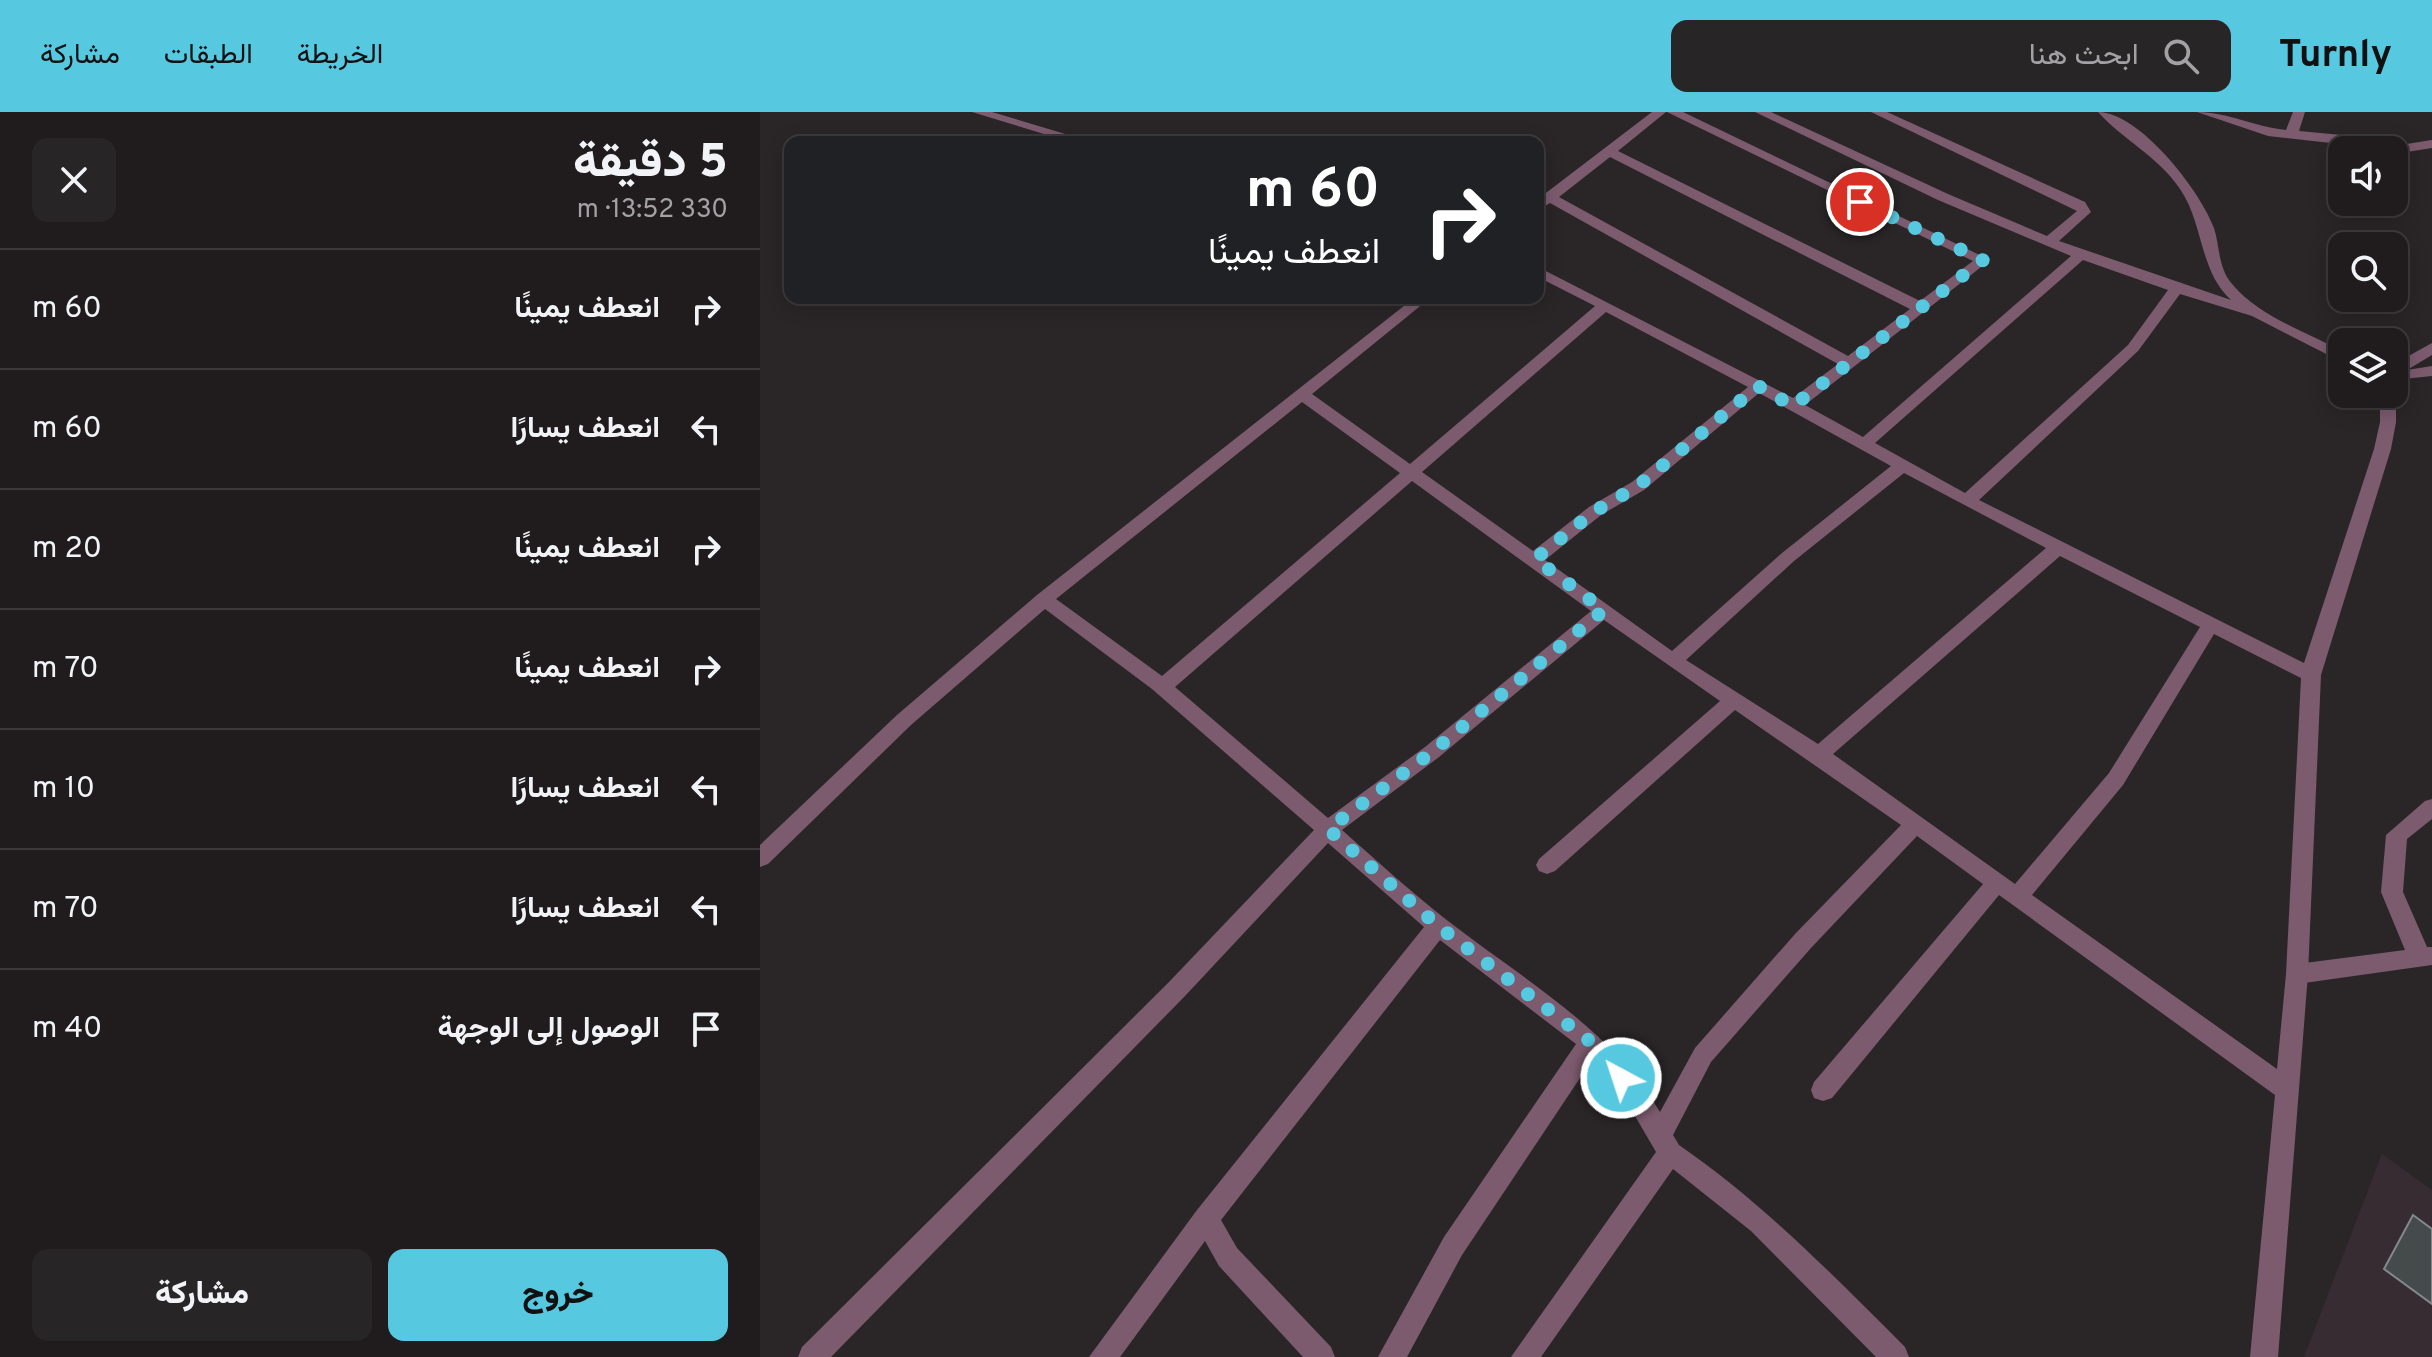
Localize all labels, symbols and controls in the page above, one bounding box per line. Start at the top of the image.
search box [1671,20,2231,92]
text: Turnly [2279,32,2392,81]
icon: search [2159,34,2203,78]
text: مشاركة [40,38,120,74]
text: الطبقات [164,38,253,74]
text: الخريطة [297,38,383,74]
text: ابحث هنا [2029,38,2139,75]
text: 5 دقيقة [573,134,728,194]
map controls [2328,136,2408,408]
button: sound [2328,136,2408,216]
button: close [32,138,116,222]
text: 60 m [1246,157,1380,227]
icon: right [1408,168,1512,272]
pin [1826,168,1894,236]
icon: arrive [1838,180,1882,224]
text: 330 m · 13:52 [577,194,728,227]
text: انعطف يمينًا [1208,231,1380,277]
button: search [2328,232,2408,312]
icon: right [684,287,728,331]
text: 60 m [32,291,102,328]
text: انعطف يمينًا [514,291,660,328]
button: layers [2328,328,2408,408]
icon: left [684,407,728,451]
text: 60 m [32,411,102,448]
text: انعطف يسارًا [511,411,660,448]
icon: right [684,527,728,571]
text: 20 m [32,531,102,568]
text: انعطف يمينًا [514,531,660,568]
icon: right [684,647,728,691]
text: 70 m [32,651,99,688]
text: انعطف يمينًا [514,651,660,688]
icon: left [684,767,728,811]
text: 10 m [32,771,95,808]
text: انعطف يسارًا [511,771,660,808]
icon: left [684,887,728,931]
text: 70 m [32,891,99,928]
text: انعطف يسارًا [511,891,660,928]
icon: arrive [684,1007,728,1051]
text: 40 m [32,1011,102,1048]
text: الوصول إلى الوجهة [438,1011,660,1048]
position arrow [1579,1036,1663,1120]
button: مشاركة [32,1249,372,1341]
button: خروج [388,1249,728,1341]

